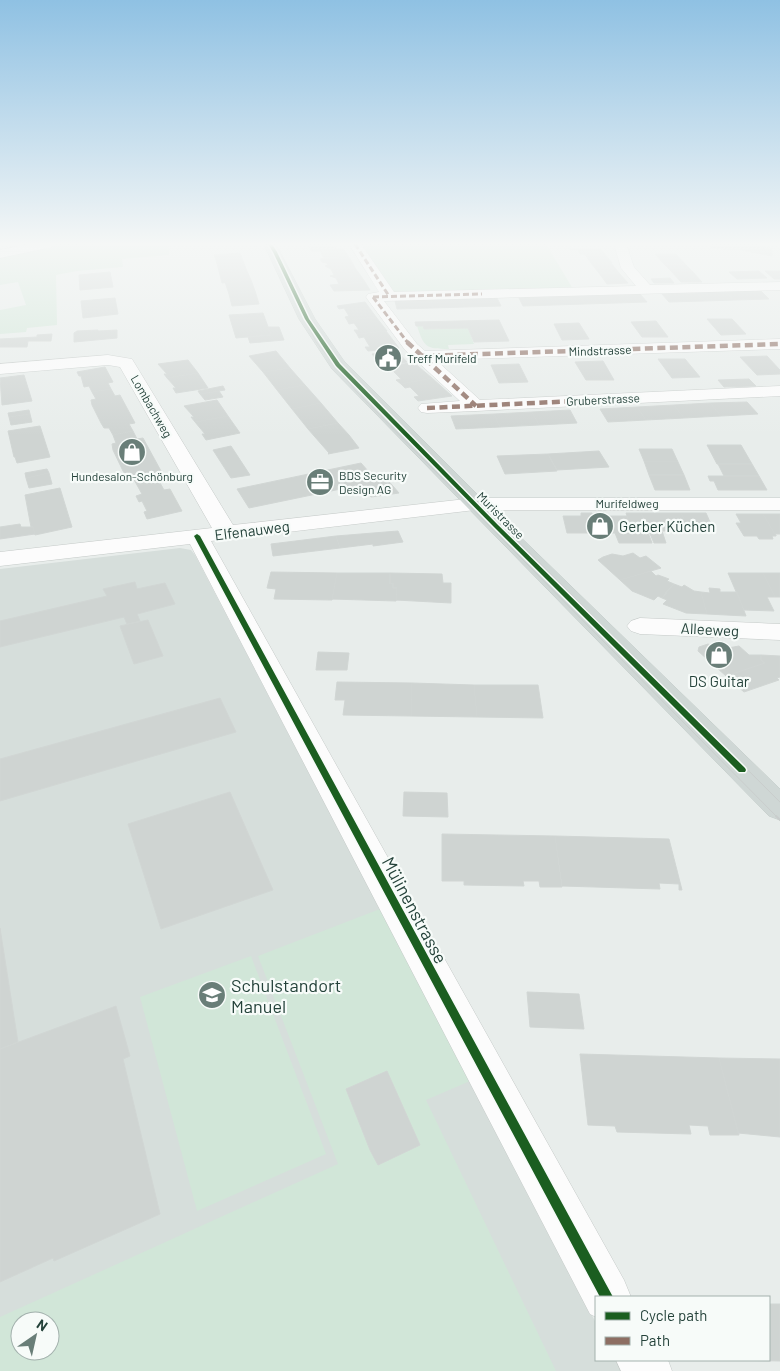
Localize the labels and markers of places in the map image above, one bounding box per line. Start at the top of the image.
public building icon: Treff Murifeld [373,343,403,373]
place label: Treff Murifeld [407,351,477,365]
shop icon: Hundesalon-Schönburg [117,437,147,467]
office icon: BDS Security Design AG [305,467,335,497]
place label: BDS Security Design AG [339,468,407,496]
place label: Hundesalon-Schönburg [71,469,193,483]
shop icon: Gerber Küchen [585,511,615,541]
place label: Gerber Küchen [619,517,715,535]
shop icon: DS Guitar [704,640,734,670]
place label: DS Guitar [689,672,750,690]
place label: Schulstandort Manuel [231,974,341,1017]
school or university icon: Schulstandort Manuel [197,980,227,1010]

